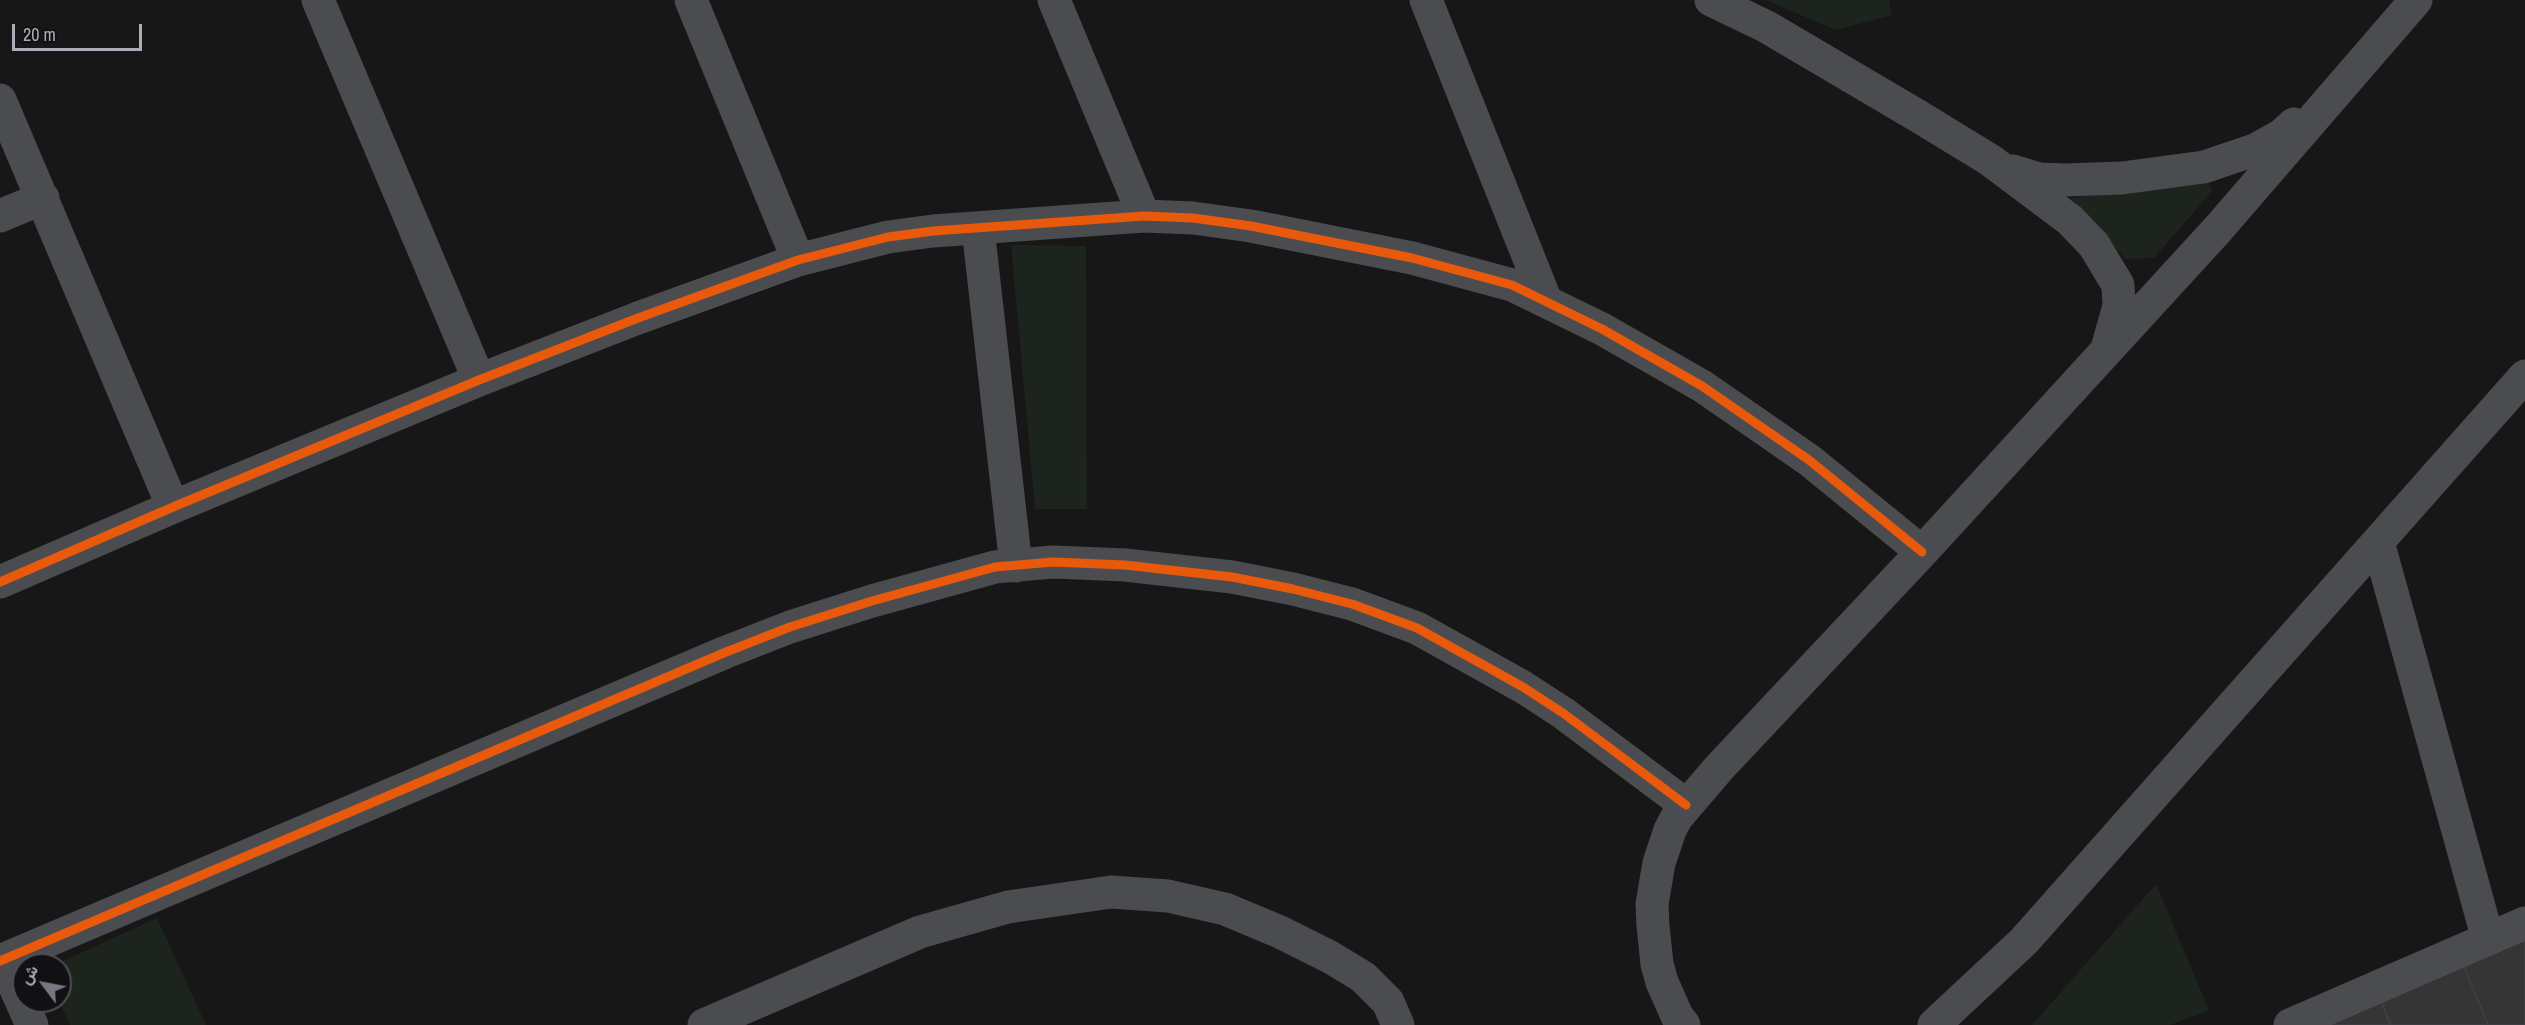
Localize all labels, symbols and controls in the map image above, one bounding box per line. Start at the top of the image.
scale bar [15,12,146,50]
text: 20 m [23,22,56,47]
north arrow [12,953,72,1013]
text: ش [14,961,43,989]

